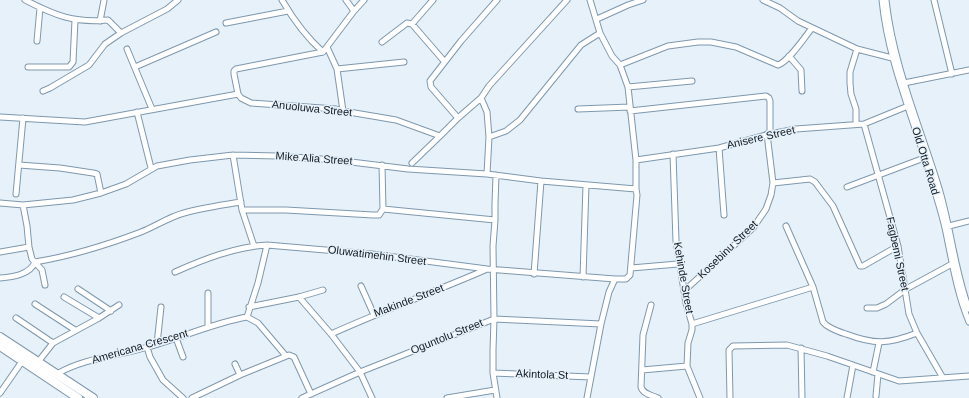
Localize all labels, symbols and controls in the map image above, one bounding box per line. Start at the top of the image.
street label: Anuoluwa Street [271,98,353,120]
street label: Anisere Street [726,124,796,152]
street label: Old Otta Road [908,125,942,197]
street label: Mike Alia Street [275,150,353,168]
street label: Fagbemi Street [883,216,911,292]
street label: Kosebinu Street [695,218,761,282]
street label: Kehinde Street [670,241,696,315]
street label: Oluwatimehin Street [327,243,427,269]
street label: Makinde Street [372,282,446,320]
street label: Oguntolu Street [409,316,485,358]
street label: Americana Crescent [90,327,190,367]
street label: Akintola St [515,367,569,383]

